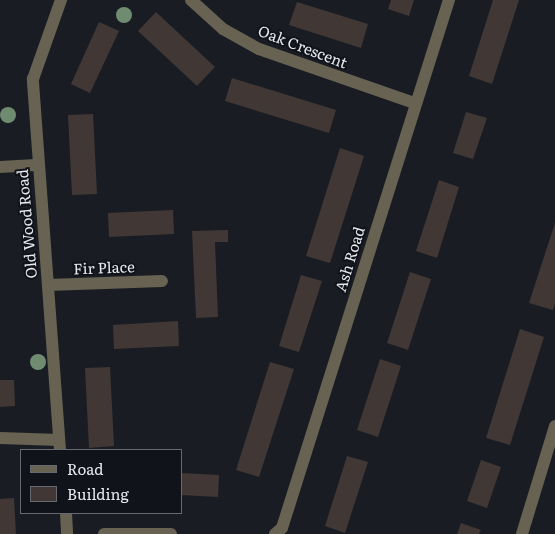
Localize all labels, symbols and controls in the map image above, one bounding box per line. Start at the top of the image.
street label: Oak Crescent [256,21,350,71]
street label: Old Wood Road [12,169,40,279]
street label: Ash Road [331,224,367,294]
street label: Fir Place [73,257,135,277]
legend [20,449,182,514]
text: Road [67,457,103,480]
text: Building [67,482,129,505]

